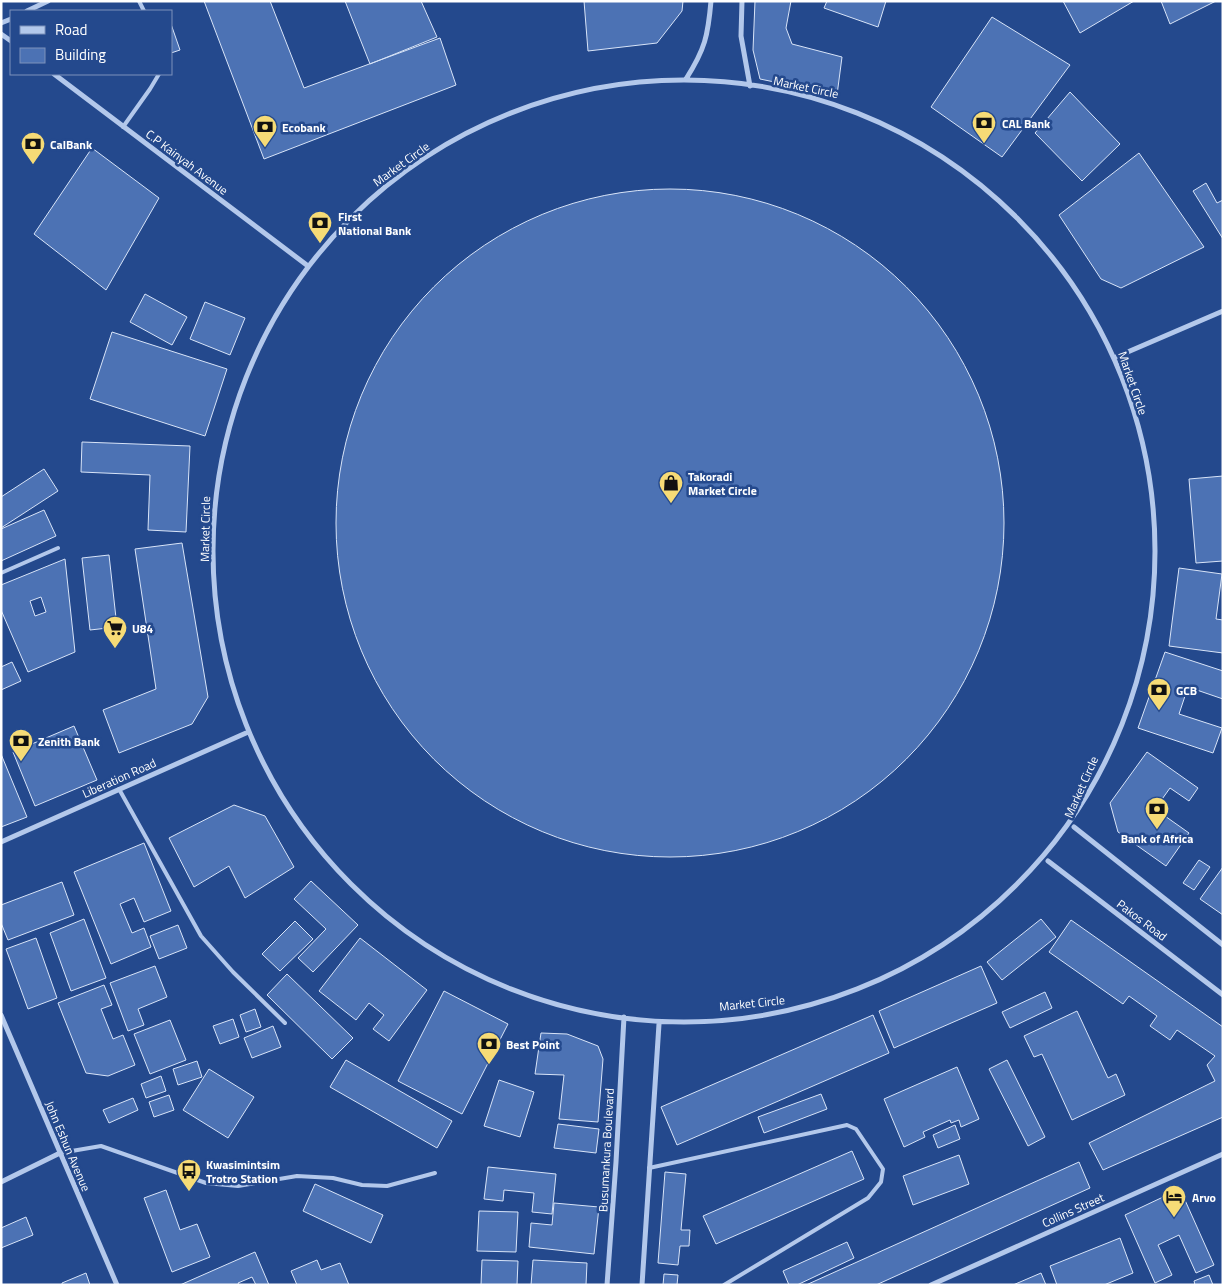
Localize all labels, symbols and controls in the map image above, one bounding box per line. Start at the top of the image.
legend [10,10,172,75]
text: Road [55,18,87,41]
text: Building [55,43,106,66]
street label: Market Circle [772,71,840,103]
bank icon: CAL Bank [971,110,997,144]
bank icon: Ecobank [252,114,278,148]
place label: CAL Bank [1002,114,1051,133]
place label: Ecobank [282,118,327,137]
street label: C.P Kainyah Avenue [142,125,232,199]
bank icon: CalBank [20,131,46,165]
place label: CalBank [50,135,93,154]
street label: Market Circle [369,137,433,191]
place label: First National Bank [338,207,412,240]
bank icon: First National Bank [307,210,333,244]
street label: Market Circle [1113,349,1153,417]
place label: Takoradi Market Circle [688,467,757,500]
shop icon: Takoradi Market Circle [658,470,684,504]
street label: Market Circle [195,496,215,562]
supermarket icon: U84 [102,615,128,649]
place label: U84 [132,619,154,638]
bank icon: GCB [1146,677,1172,711]
place label: GCB [1176,681,1197,700]
bank icon: Zenith Bank [8,728,34,762]
place label: Zenith Bank [38,732,101,751]
street label: Liberation Road [79,753,159,803]
street label: Market Circle [1059,753,1103,821]
bank icon: Bank of Africa [1144,796,1170,830]
place label: Bank of Africa [1121,829,1193,848]
street label: Pakos Road [1113,895,1171,945]
street label: Market Circle [718,990,786,1016]
bank icon: Best Point [476,1031,502,1065]
place label: Best Point [506,1035,560,1054]
street label: Busumankura Boulevard [593,1088,619,1212]
street label: John Eshun Avenue [40,1098,96,1194]
place label: Kwasimintsim Trotro Station [206,1155,280,1188]
bus stop icon: Kwasimintsim Trotro Station [176,1158,202,1192]
hotel icon: Arvo [1161,1184,1187,1218]
street label: Collins Street [1039,1187,1108,1232]
place label: Arvo [1192,1188,1216,1207]

